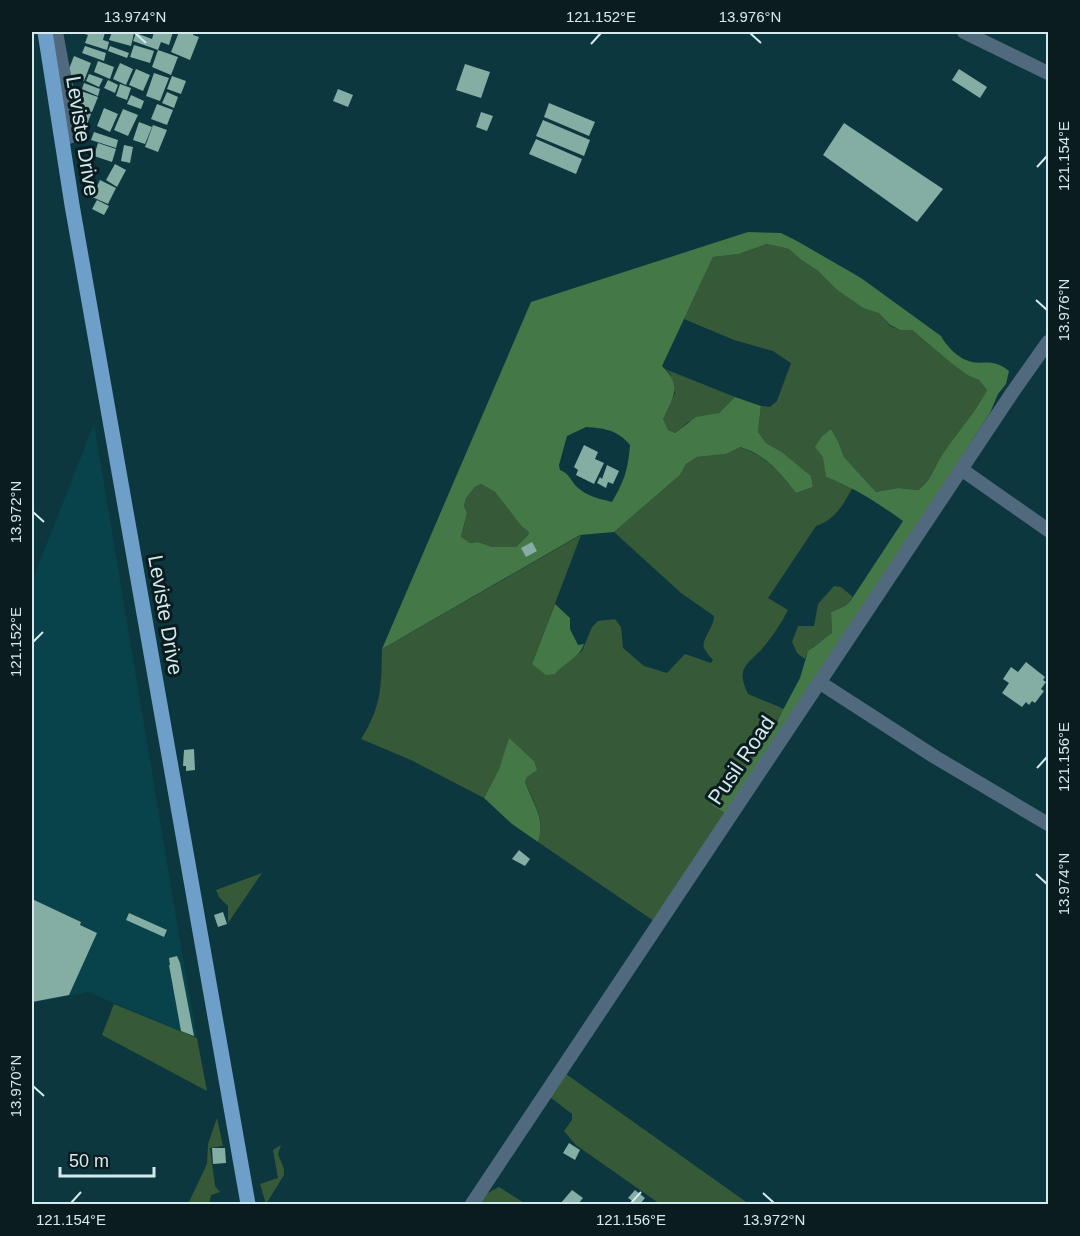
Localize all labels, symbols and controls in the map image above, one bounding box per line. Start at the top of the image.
text: 13.974°N [104,8,166,25]
text: 121.152°E [566,8,636,25]
text: 13.976°N [719,8,781,25]
street label: Leviste Drive [62,74,104,198]
text: 121.154°E [1055,121,1072,191]
text: 13.976°N [1055,279,1072,341]
text: 13.972°N [7,481,24,543]
street label: Leviste Drive [144,553,188,677]
text: 121.152°E [7,607,24,677]
street label: Pusil Road [703,711,779,809]
text: 121.156°E [1055,722,1072,792]
text: 13.974°N [1055,853,1072,915]
text: 13.970°N [7,1055,24,1117]
scale bar [60,1140,154,1178]
text: 50 m [69,1151,109,1171]
text: 121.154°E [36,1211,106,1228]
text: 121.156°E [596,1211,666,1228]
text: 13.972°N [743,1211,805,1228]

